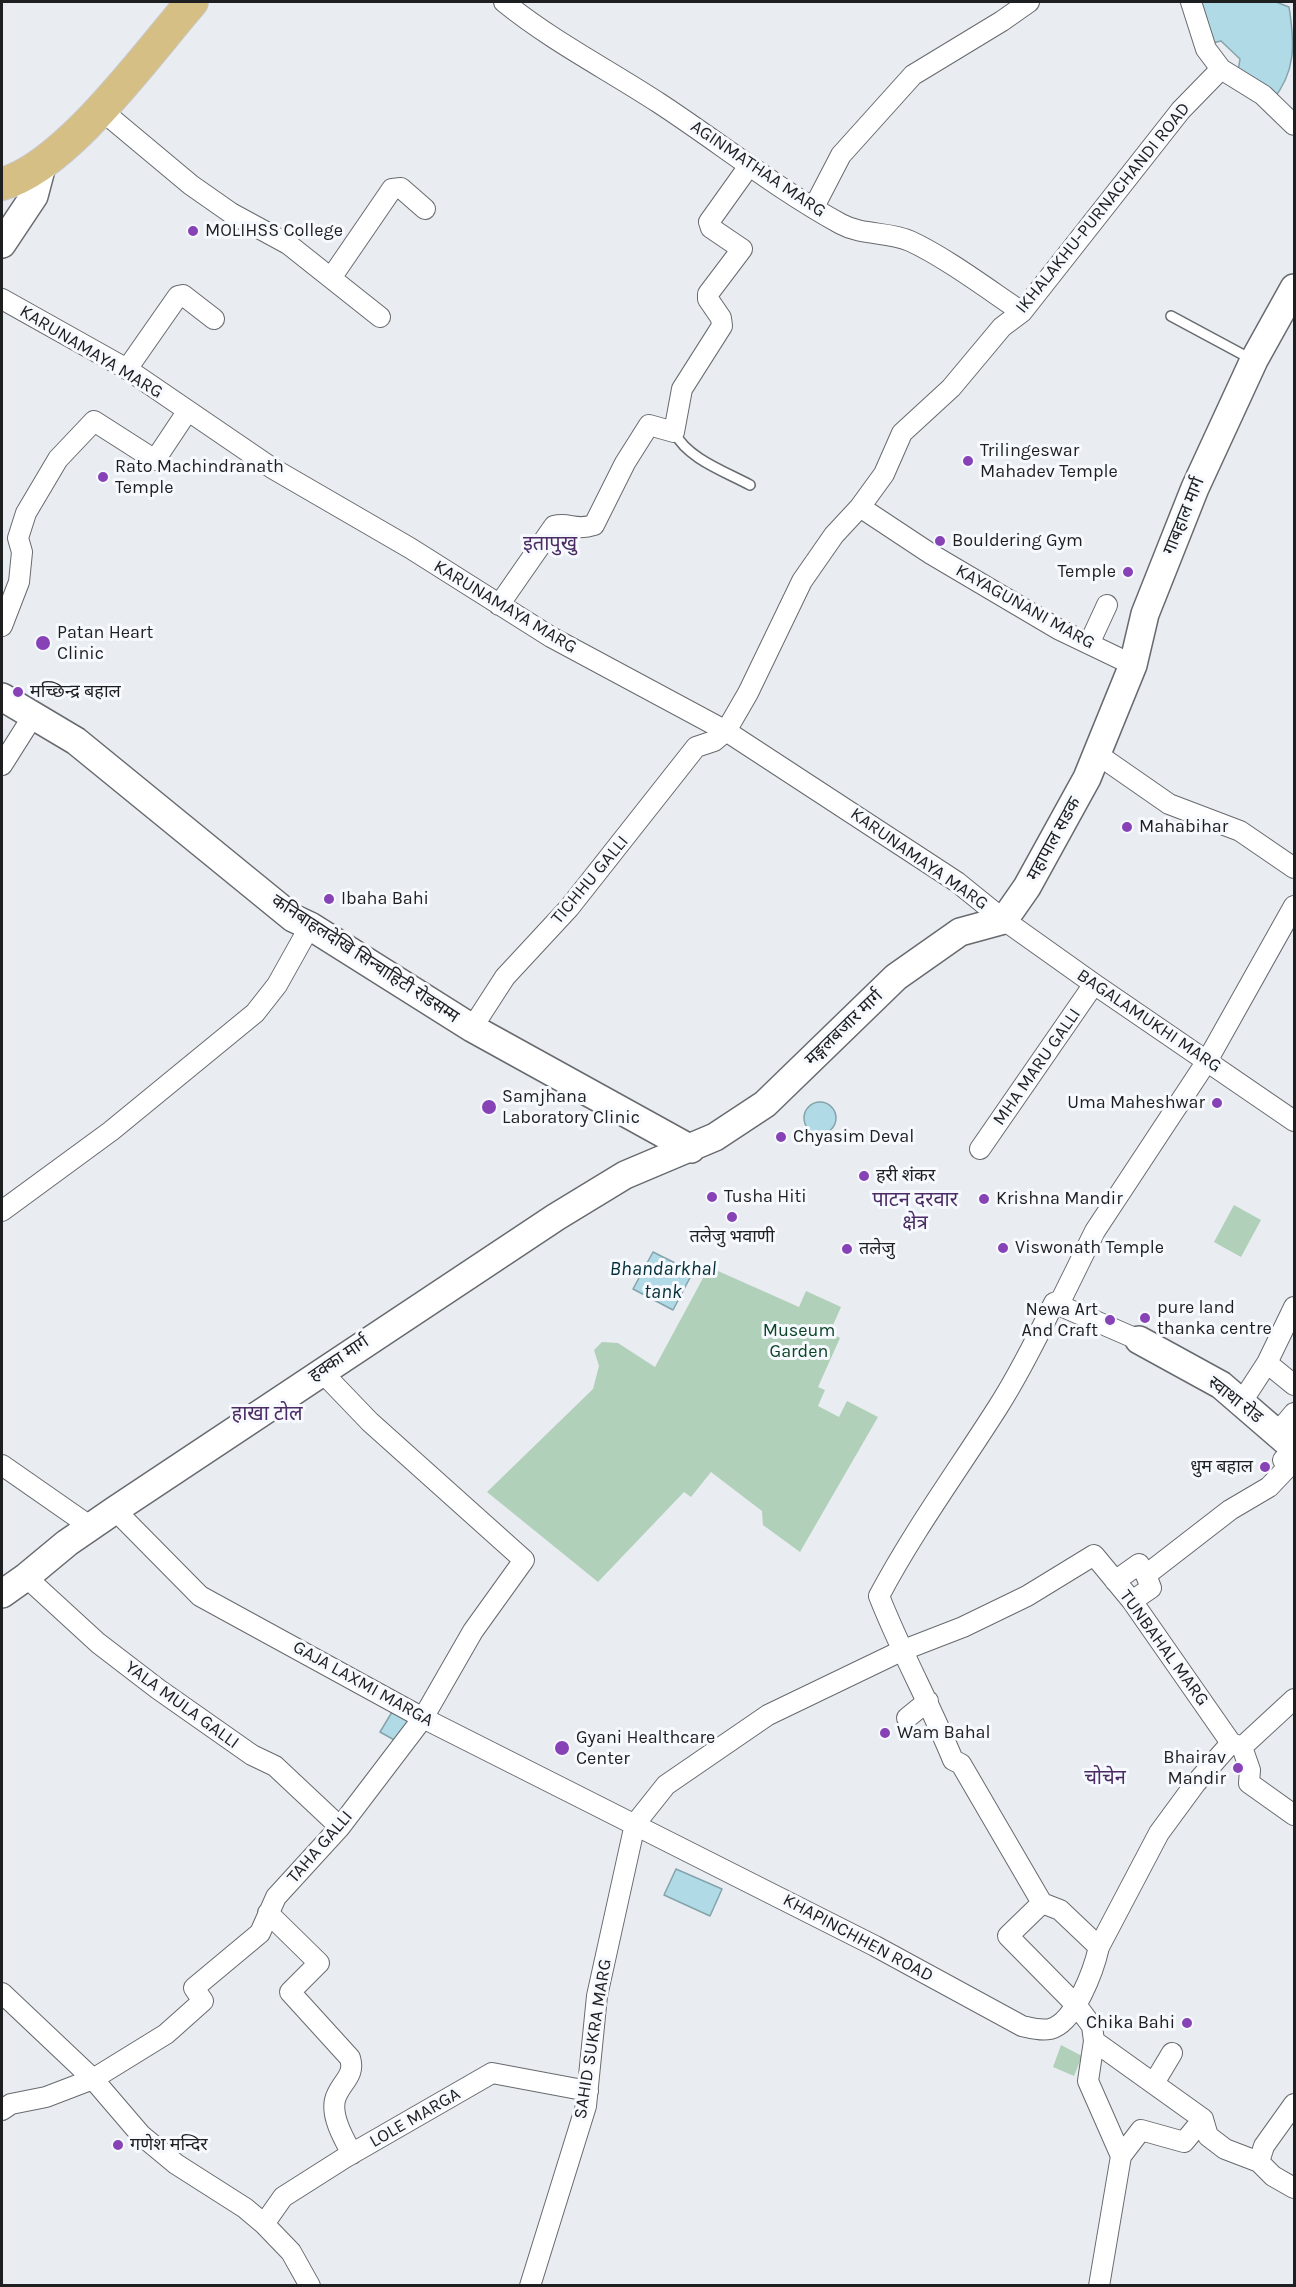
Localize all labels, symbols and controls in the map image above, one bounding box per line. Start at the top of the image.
street label: IKHALAKHU-PURNACHANDI ROAD [1011,98,1195,318]
street label: AGINMATHAA MARG [686,116,830,222]
place label: MOLIHSS College [205,220,343,242]
marker: MOLIHSS College [186,224,200,238]
street label: KARUNAMAYA MARG [15,301,167,403]
place label: Trilingeswar Mahadev Temple [980,440,1118,482]
marker: Trilingeswar Mahadev Temple [961,454,975,468]
place label: Rato Machindranath Temple [115,456,284,498]
marker: Rato Machindranath Temple [96,470,110,484]
street label: गाबहाल मार्ग [1159,474,1209,558]
place label: Bouldering Gym [952,530,1083,552]
district label: इतापुखु [523,532,577,556]
marker: Bouldering Gym [933,534,947,548]
street label: KARUNAMAYA MARG [429,556,581,658]
street label: KAYAGUNANI MARG [952,560,1098,654]
place label: Temple [1057,561,1116,583]
marker: Temple [1121,565,1135,579]
place label: Patan Heart Clinic [57,622,153,664]
marker: Patan Heart Clinic [34,634,52,652]
place label: मच्छिन्द्र बहाल [30,681,121,703]
marker: मच्छिन्द्र बहाल [11,685,25,699]
street label: महापाल सडक [1022,794,1086,884]
street label: KARUNAMAYA MARG [846,803,992,915]
place label: Mahabihar [1139,816,1228,838]
marker: Mahabihar [1120,820,1134,834]
street label: TICHHU GALLI [547,831,633,929]
place label: Ibaha Bahi [341,888,429,910]
street label: कनिबाहलदेखि सिन्चाहिटी रोडसम्म [267,890,463,1028]
marker: Ibaha Bahi [322,892,336,906]
street label: BAGALAMUKHI MARG [1073,965,1225,1077]
street label: मङ्गलबजार मार्ग [801,986,887,1070]
street label: MHA MARU GALLI [988,1004,1086,1130]
place label: Samjhana Laboratory Clinic [502,1086,640,1128]
place label: Uma Maheshwar [1067,1092,1205,1114]
marker: Uma Maheshwar [1210,1096,1224,1110]
marker: Samjhana Laboratory Clinic [480,1098,498,1116]
place label: Chyasim Deval [793,1126,914,1148]
marker: Chyasim Deval [774,1130,788,1144]
place label: हरी शंकर [876,1165,935,1187]
marker: हरी शंकर [857,1169,871,1183]
place label: Tusha Hiti [724,1186,807,1208]
district label: पाटन दरवार क्षेत्र [872,1188,958,1235]
place label: Krishna Mandir [996,1188,1123,1210]
marker: Tusha Hiti [705,1190,719,1204]
marker: Krishna Mandir [977,1192,991,1206]
marker: तलेजु भवाणी [725,1210,739,1224]
place label: तलेजु भवाणी [689,1226,775,1248]
place label: Viswonath Temple [1015,1237,1164,1259]
place label: तलेजु [859,1238,895,1260]
marker: Viswonath Temple [996,1241,1010,1255]
marker: तलेजु [840,1242,854,1256]
water label: Bhandarkhal tank [610,1257,716,1304]
place label: pure land thanka centre [1157,1297,1272,1340]
place label: Newa Art And Craft [1021,1299,1098,1342]
marker: pure land thanka centre [1138,1311,1152,1325]
marker: Newa Art And Craft [1103,1313,1117,1327]
park label: Museum Garden [763,1320,835,1362]
street label: हक्का मार्ग [305,1331,373,1387]
street label: स्वाथा रोड [1203,1372,1267,1428]
district label: हाखा टोल [232,1402,302,1426]
place label: धुम बहाल [1190,1456,1253,1478]
marker: धुम बहाल [1258,1460,1272,1474]
street label: TUNBAHAL MARG [1115,1586,1213,1710]
street label: GAJA LAXMI MARGA [289,1636,437,1732]
street label: YALA MULA GALLI [121,1656,243,1754]
place label: Wam Bahal [897,1722,990,1744]
marker: Wam Bahal [878,1726,892,1740]
place label: Gyani Healthcare Center [576,1727,715,1770]
marker: Gyani Healthcare Center [553,1739,571,1757]
place label: Bhairav Mandir [1163,1747,1226,1790]
marker: Bhairav Mandir [1231,1761,1245,1775]
district label: चोचेन [1084,1766,1126,1790]
street label: TAHA GALLI [283,1806,357,1888]
street label: KHAPINCHHEN ROAD [779,1889,937,1987]
street label: SAHID SUKRA MARG [570,1957,616,2121]
place label: Chika Bahi [1086,2012,1175,2034]
marker: Chika Bahi [1180,2016,1194,2030]
street label: LOLE MARGA [366,2083,464,2153]
place label: गणेश मन्दिर [130,2134,208,2156]
marker: गणेश मन्दिर [111,2138,125,2152]

